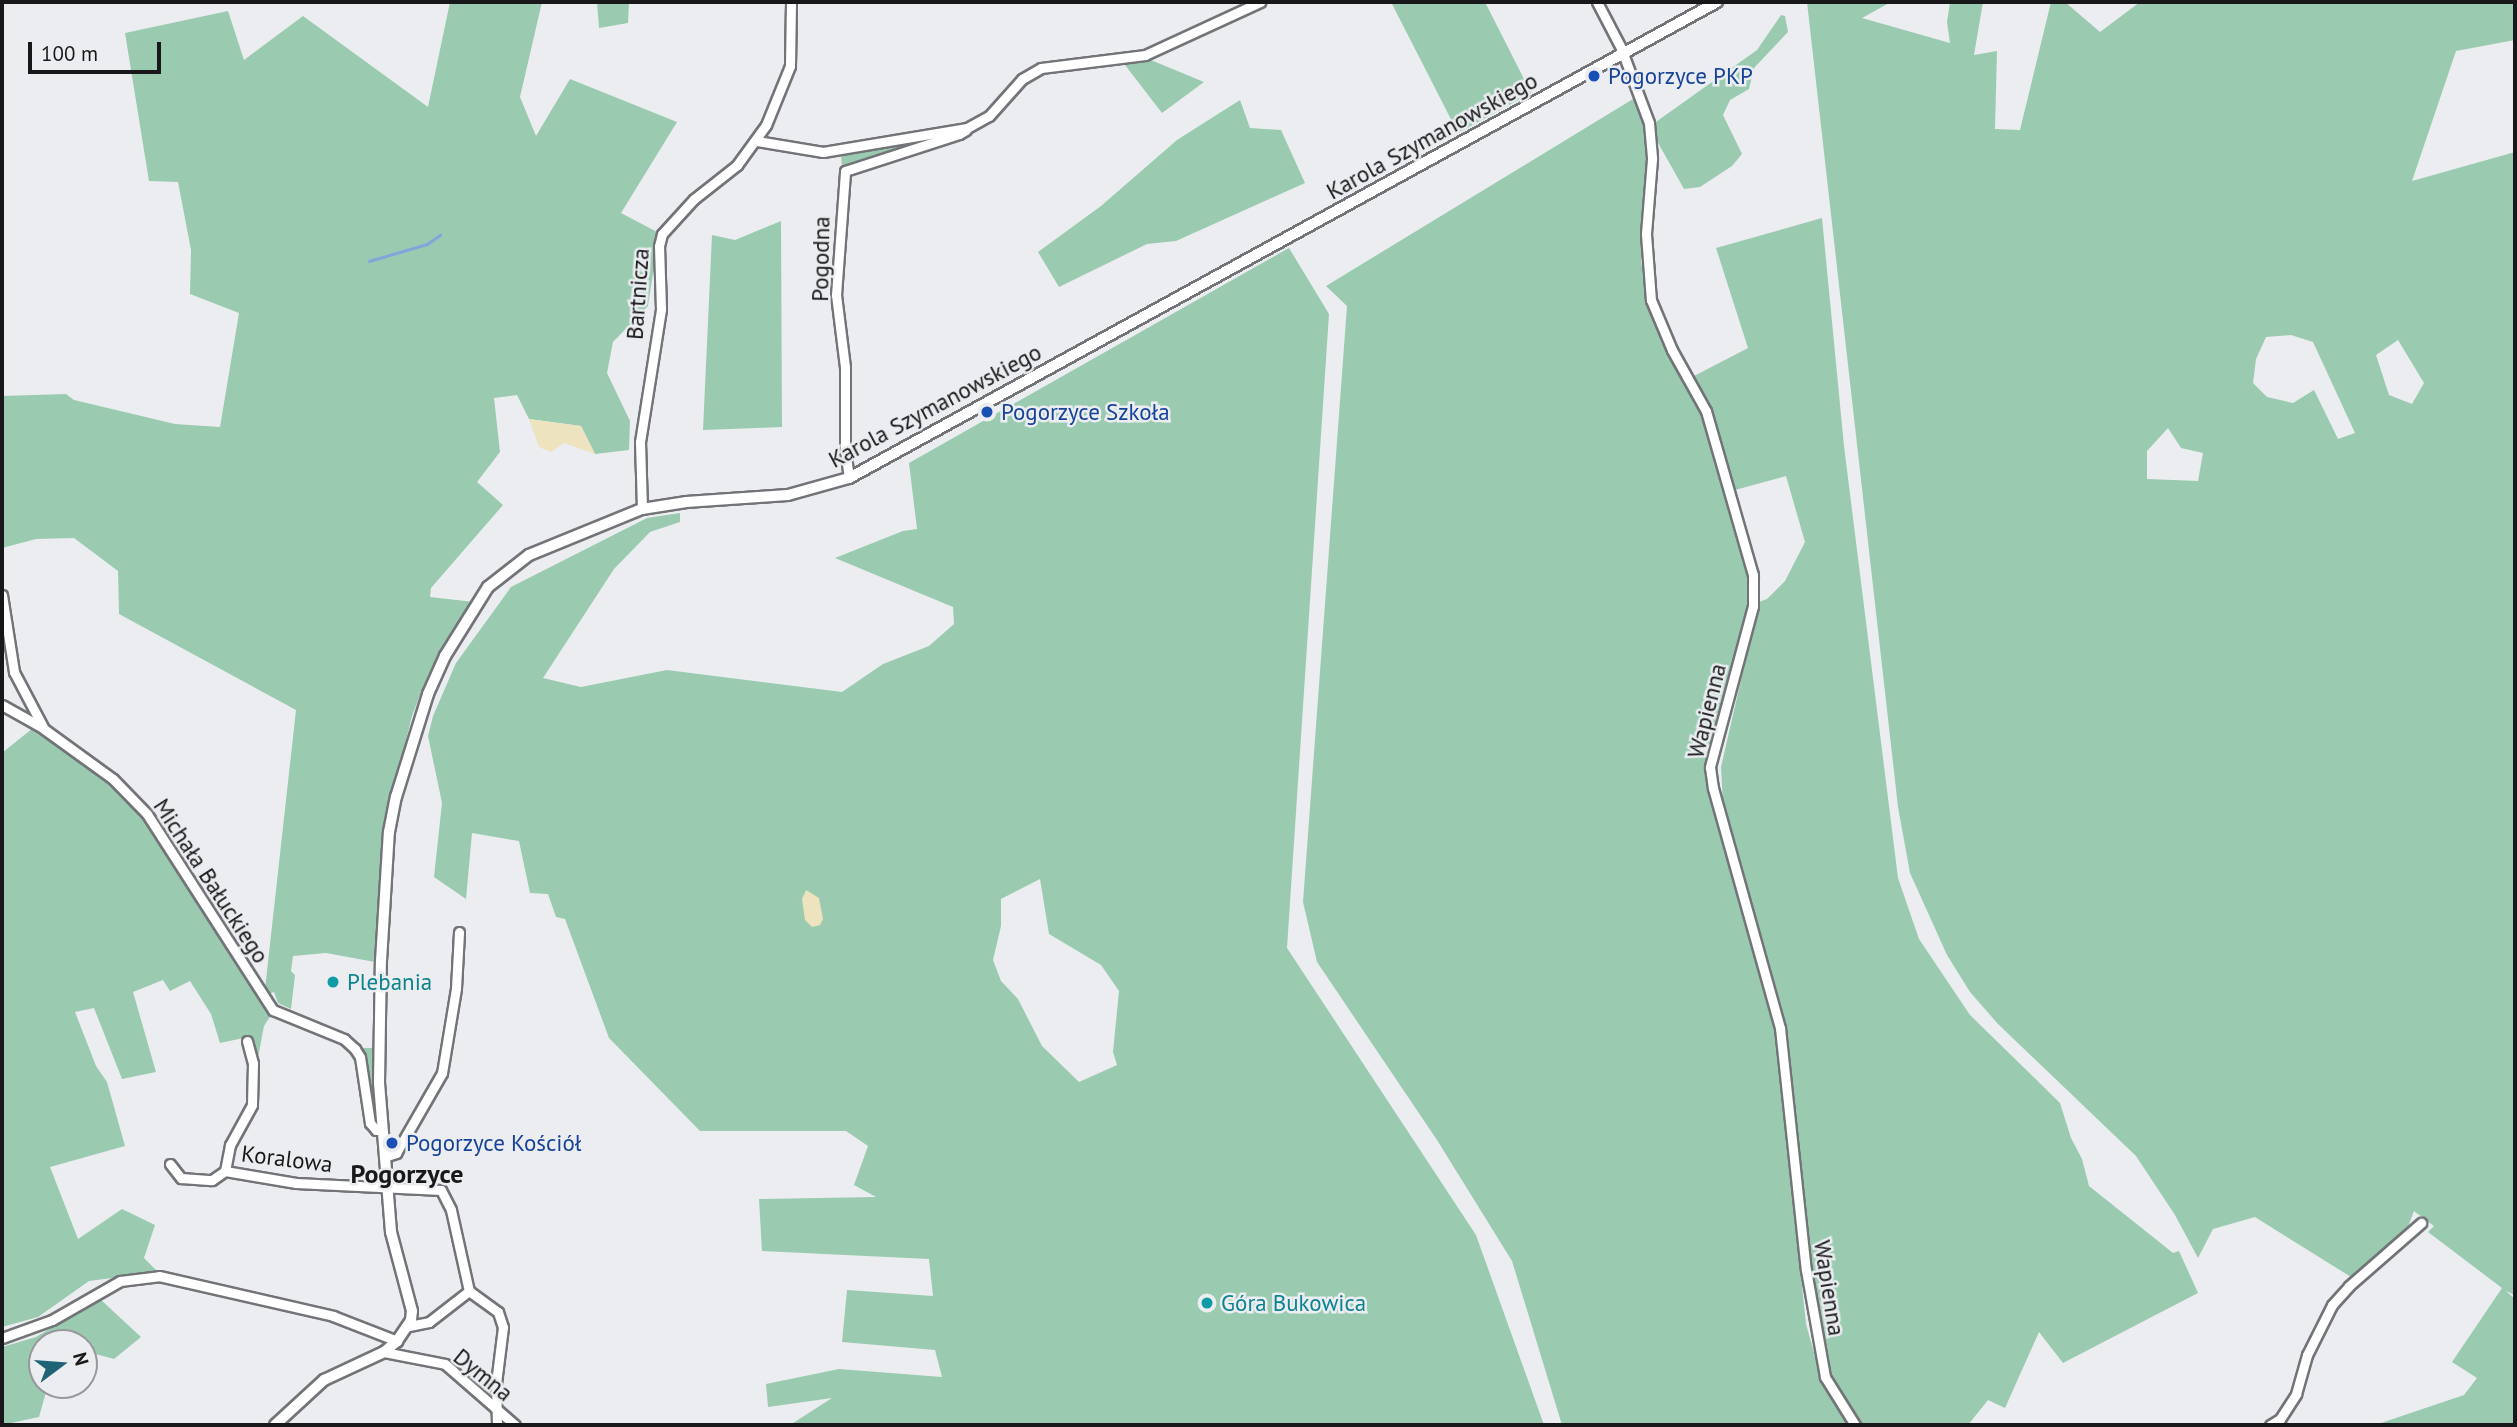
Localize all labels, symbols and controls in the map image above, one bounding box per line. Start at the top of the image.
scale bar [32,28,164,72]
text: 100 m [41,40,98,67]
place label: Pogorzyce PKP [1608,62,1753,90]
street label: Karola Szymanowskiego [1322,67,1542,205]
marker: Pogorzyce PKP [1586,68,1602,84]
street label: Pogodna [806,216,836,302]
street label: Bartnicza [621,247,655,341]
street label: Karola Szymanowskiego [824,338,1046,474]
place label: Pogorzyce Szkoła [1001,398,1170,426]
marker: Pogorzyce Szkoła [979,404,995,420]
street label: Wapienna [1682,661,1732,761]
street label: Michała Bałuckiego [148,794,274,968]
place label: Plebania [347,968,432,996]
marker: Plebania [325,974,341,990]
place label: Pogorzyce Kościół [406,1129,582,1157]
marker: Pogorzyce Kościół [384,1135,400,1151]
street label: Koralowa [240,1140,334,1178]
district label: Pogorzyce [350,1158,464,1190]
street label: Wapienna [1808,1238,1850,1338]
place label: Góra Bukowica [1221,1289,1366,1317]
marker: Góra Bukowica [1199,1295,1215,1311]
north arrow [28,1329,98,1399]
street label: Dymna [448,1343,518,1407]
text: N [68,1349,95,1368]

